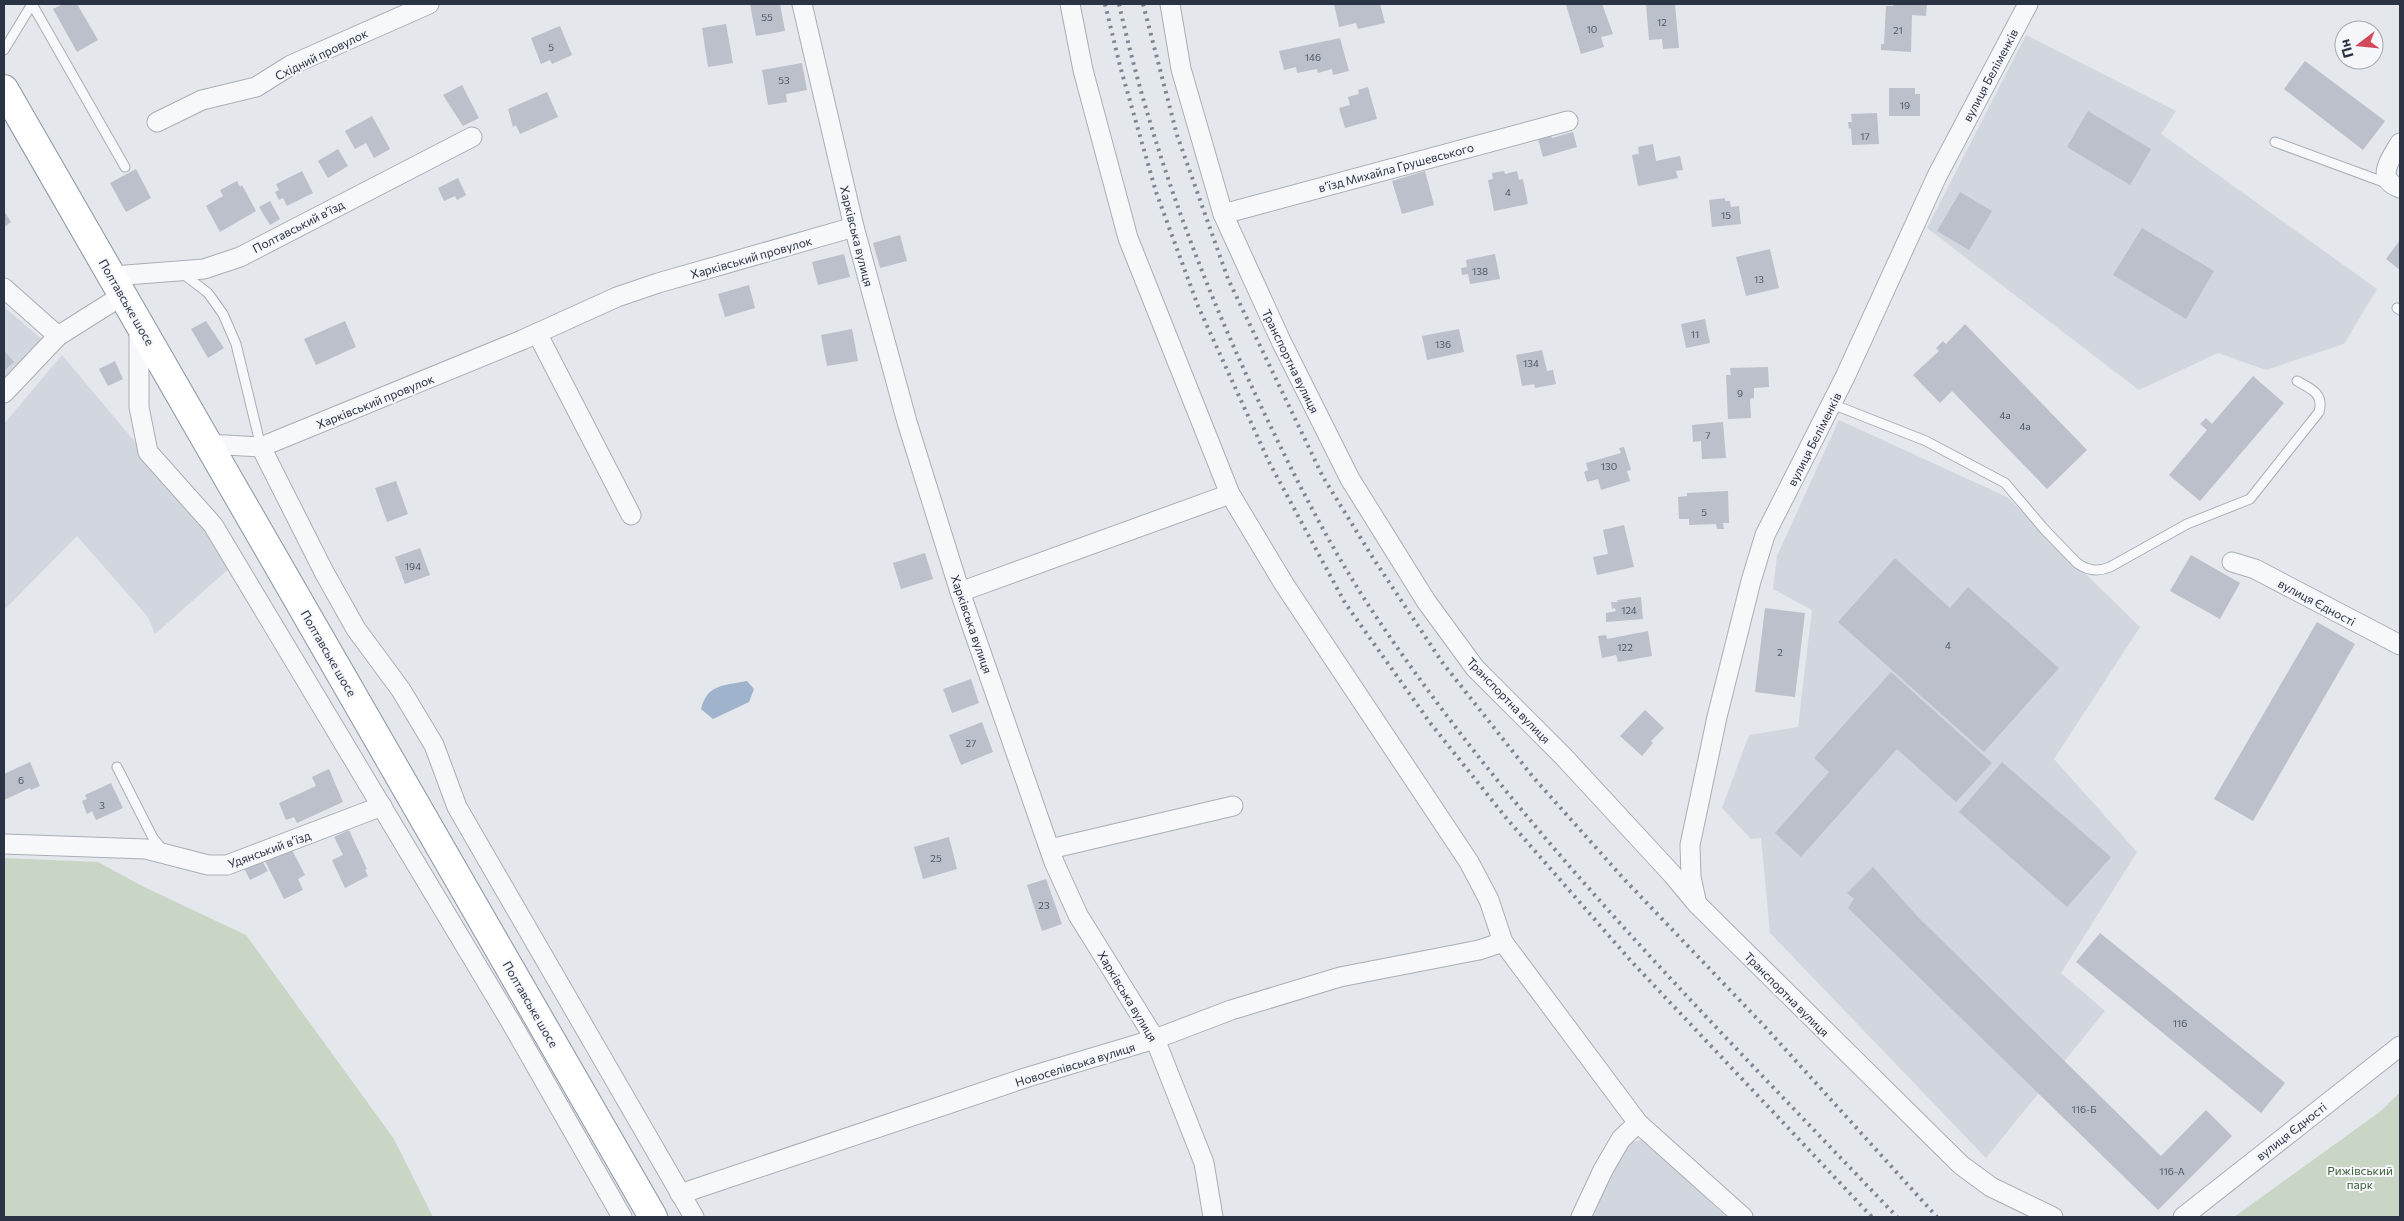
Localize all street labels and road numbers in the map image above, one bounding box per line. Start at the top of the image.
street label: Східний провулок [272,25,370,82]
street label: вулиця Беліменків [1960,26,2020,124]
street label: в’їзд Михайла Грушевського [1317,139,1475,195]
street label: Харківська вулиця [838,184,876,288]
street label: Полтавський в’їзд [250,197,346,255]
street label: Харківський провулок [689,233,814,281]
street label: Полтавське шосе [97,256,157,348]
street label: Транспортна вулиця [1260,307,1322,415]
street label: Харківський провулок [314,371,436,431]
street label: вулиця Беліменків [1784,390,1844,488]
street label: Харківська вулиця [949,573,995,675]
street label: вулиця Єдності [2276,576,2358,628]
street label: Полтавське шосе [299,607,359,699]
street label: Транспортна вулиця [1464,654,1554,746]
street label: Удянський в’їзд [226,828,312,870]
street label: Харківська вулиця [1095,948,1161,1044]
street label: Транспортна вулиця [1742,949,1832,1039]
street label: Полтавське шосе [501,958,561,1050]
street label: Новоселівська вулиця [1013,1039,1137,1089]
street label: вулиця Єдності [2253,1099,2329,1163]

